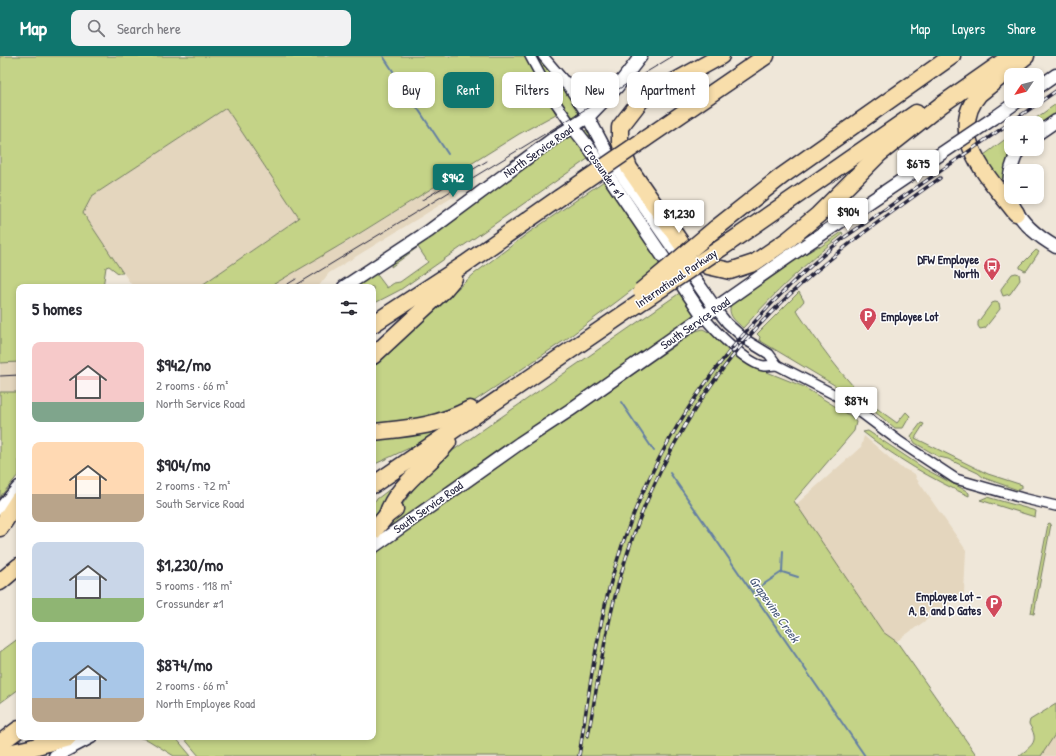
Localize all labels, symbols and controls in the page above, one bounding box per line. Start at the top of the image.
search box [71,10,351,46]
text: Map [20,15,47,41]
icon: search [85,17,107,39]
text: Search here [117,18,181,39]
text: Map [910,19,930,38]
text: Layers [952,19,985,38]
text: Share [1007,19,1036,38]
north arrow [1004,68,1044,108]
map controls [1004,68,1044,204]
chip: Buy [388,72,435,108]
chip: Rent [443,72,494,108]
chip: Filters [502,72,563,108]
chip: New [571,72,619,108]
chip: Apartment [627,72,709,108]
button: + [1004,116,1044,156]
street label: North Service Road [500,120,577,181]
street label: Crossunder #1 [579,141,629,201]
pin: $675 [894,150,942,184]
text: $675 [906,154,930,172]
pin: $942 [429,164,477,198]
button: − [1004,164,1044,204]
text: $942 [442,168,464,186]
pin: $904 [824,198,872,232]
pin: $1,230 [646,200,712,234]
text: $904 [837,202,859,220]
text: $1,230 [663,204,695,222]
street label: International Parkway [632,244,720,312]
place label: DFW Employee North [917,251,980,282]
bus stop icon: DFW Employee North [982,256,1002,281]
street label: South Service Road [657,293,733,353]
text: 5 homes [32,297,82,320]
icon: filters [338,297,360,319]
parking icon: Employee Lot [858,306,878,331]
place label: Employee Lot [881,308,939,326]
text: $942/mo [156,353,211,376]
icon: home [64,358,112,406]
text: 2 rooms · 66 m² [156,376,228,394]
pin: $874 [832,387,880,421]
text: $874 [844,391,868,409]
text: North Service Road [156,394,245,412]
text: $904/mo [156,453,210,476]
icon: home [64,458,112,506]
text: 2 rooms · 72 m² [156,476,230,494]
street label: South Service Road [390,477,466,537]
text: South Service Road [156,494,244,512]
text: $1,230/mo [156,553,223,576]
icon: home [64,558,112,606]
water label: Grapevine Creek [745,572,805,648]
text: 5 rooms · 118 m² [156,576,232,594]
place label: Employee Lot - A, B, and D Gates [909,588,981,619]
parking icon: Employee Lot - A, B, and D Gates [984,593,1004,618]
text: Crossunder #1 [156,594,223,612]
text: $874/mo [156,653,212,676]
icon: home [64,658,112,706]
text: 2 rooms · 66 m² [156,676,228,694]
text: North Employee Road [156,694,255,712]

